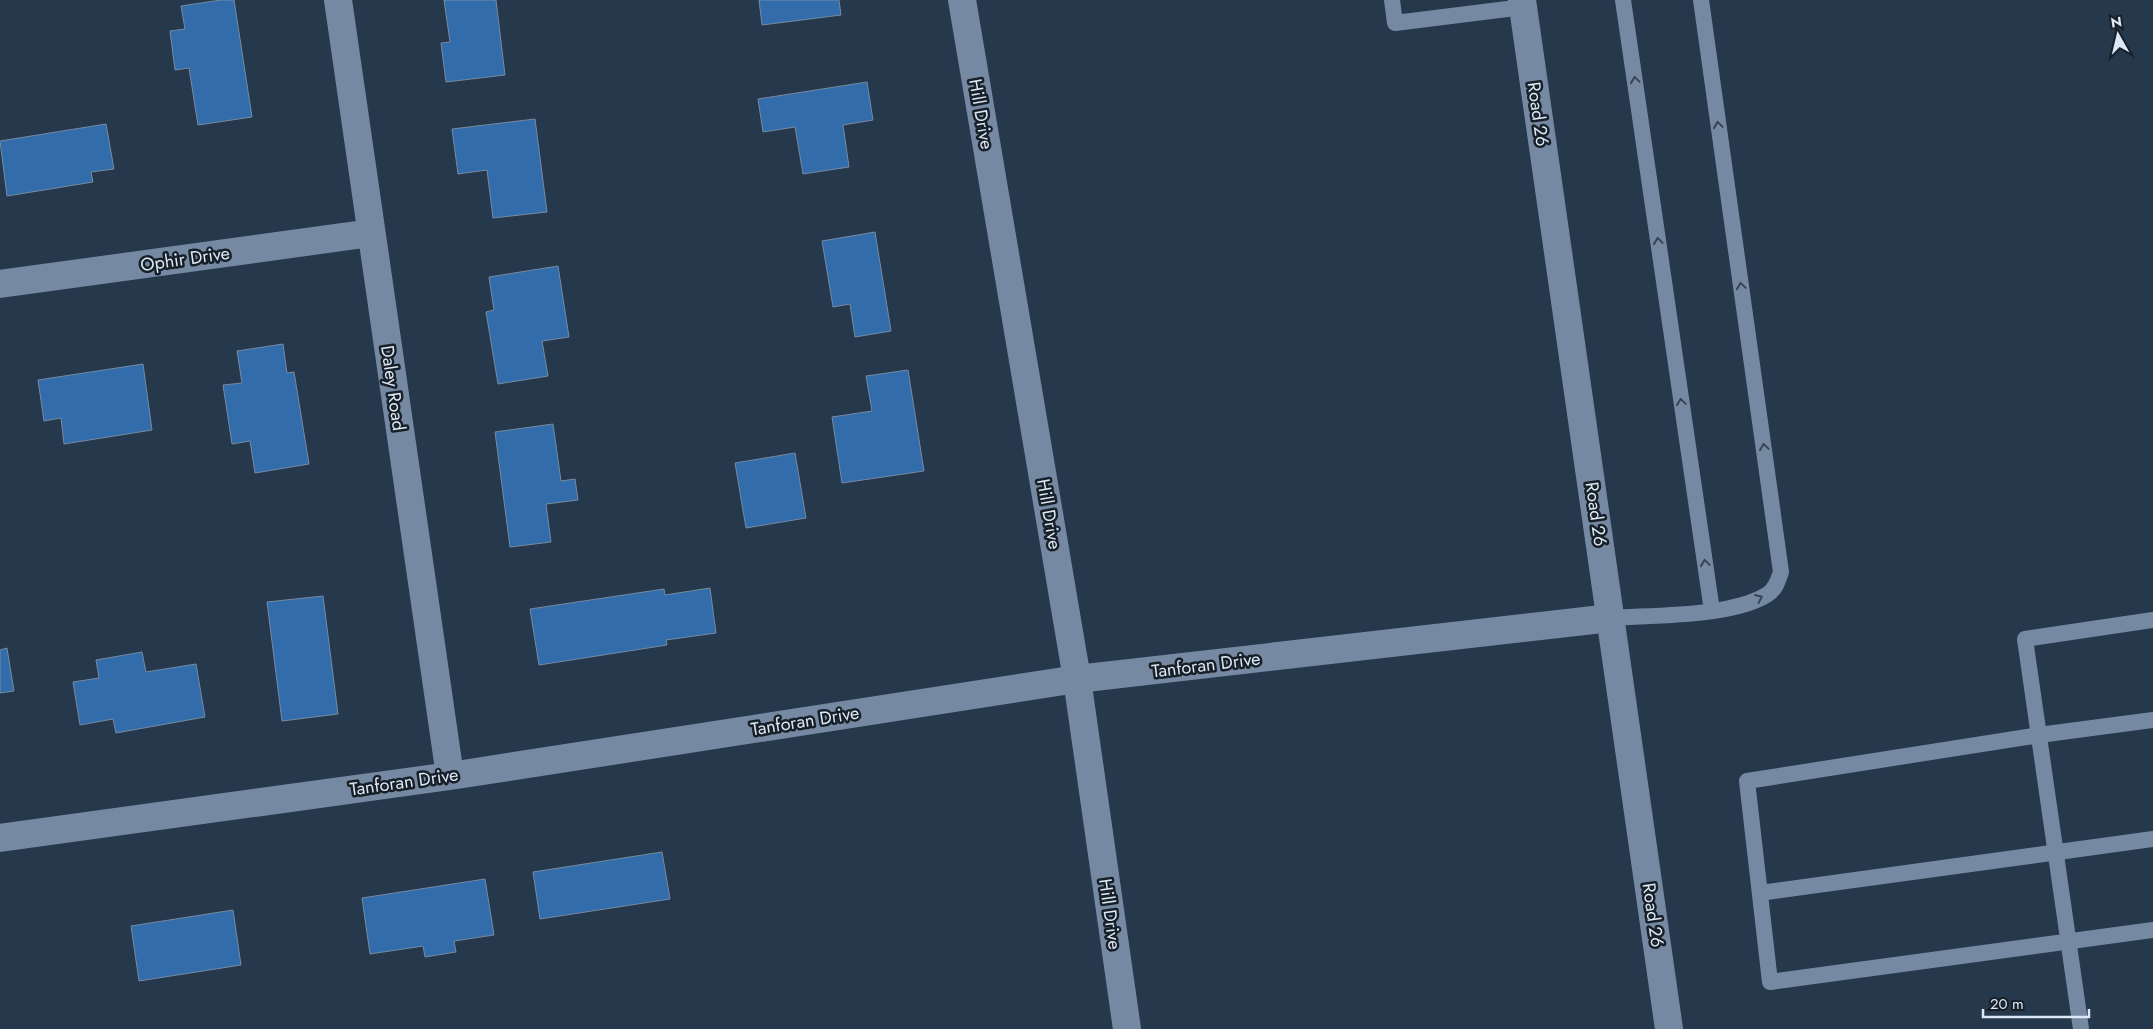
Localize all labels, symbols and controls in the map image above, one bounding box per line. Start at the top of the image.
north arrow [2093,10,2143,60]
text: N [2109,11,2123,33]
one-way arrow [1630,76,1640,85]
street label: Hill Drive [962,77,1000,151]
street label: Road 26 [1521,80,1555,148]
one-way arrow [1714,121,1724,130]
one-way arrow [1653,237,1664,245]
street label: Ophir Drive [139,240,231,278]
one-way arrow [1736,282,1747,290]
street label: Daley Road [374,344,412,432]
one-way arrow [1677,398,1687,406]
one-way arrow [1759,443,1769,452]
street label: Hill Drive [1030,477,1068,551]
street label: Road 26 [1579,480,1613,548]
one-way arrow [1700,558,1711,566]
one-way arrow [1754,594,1763,605]
street label: Tanforan Drive [1150,645,1262,685]
street label: Tanforan Drive [749,700,861,742]
street label: Tanforan Drive [348,762,460,802]
street label: Hill Drive [1092,877,1128,951]
street label: Road 26 [1636,881,1670,949]
scale bar [1983,986,2089,1018]
text: 20 m [1990,993,2024,1015]

